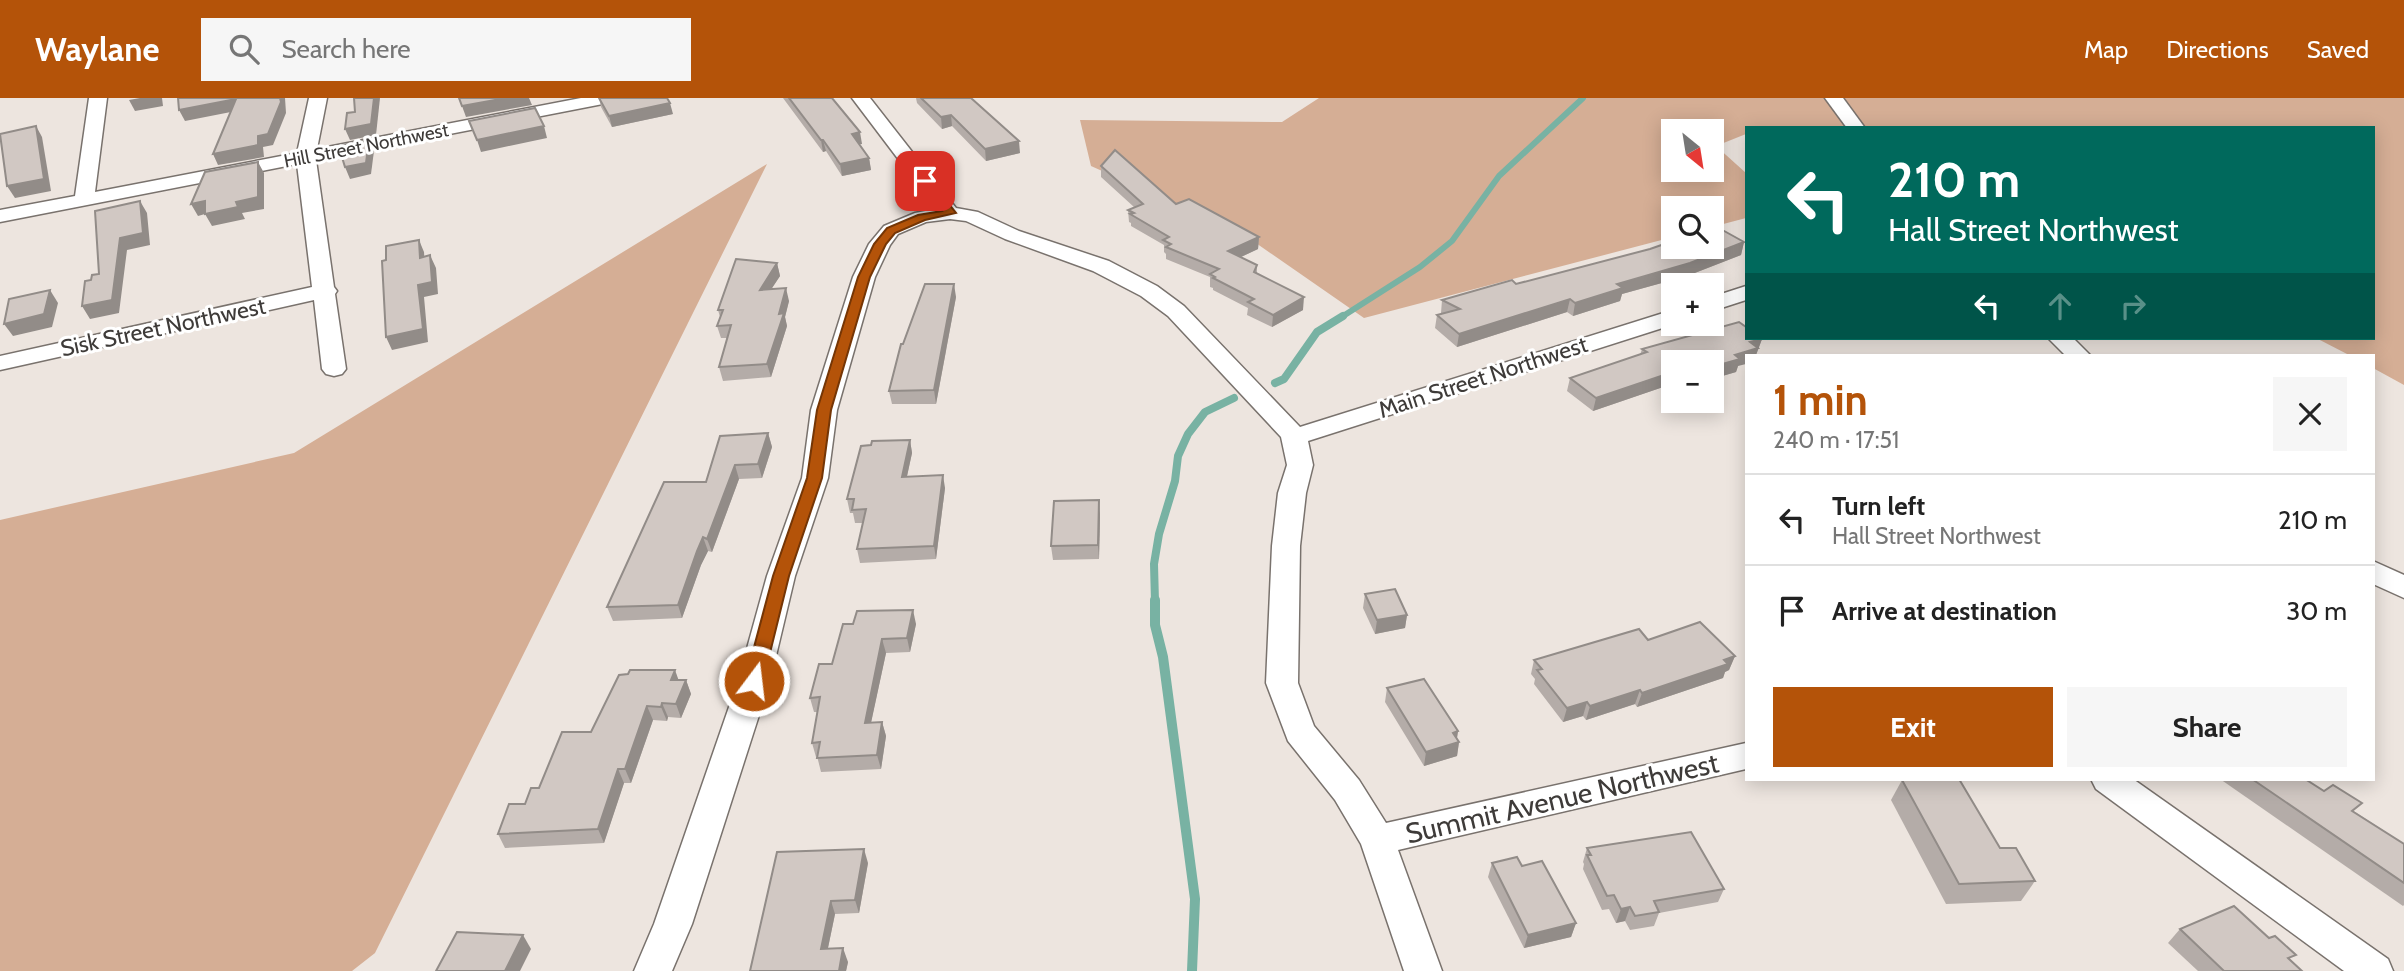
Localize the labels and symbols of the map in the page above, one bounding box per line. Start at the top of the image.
street label: Hill Street Northwest [282,118,451,173]
north arrow [1661,119,1724,182]
pin [895,151,955,211]
street label: Sisk Street Northwest [58,292,268,362]
street label: Main Street Northwest [1375,330,1591,424]
position arrow [717,644,791,718]
street label: Summit Avenue Northwest [1402,745,1722,851]

